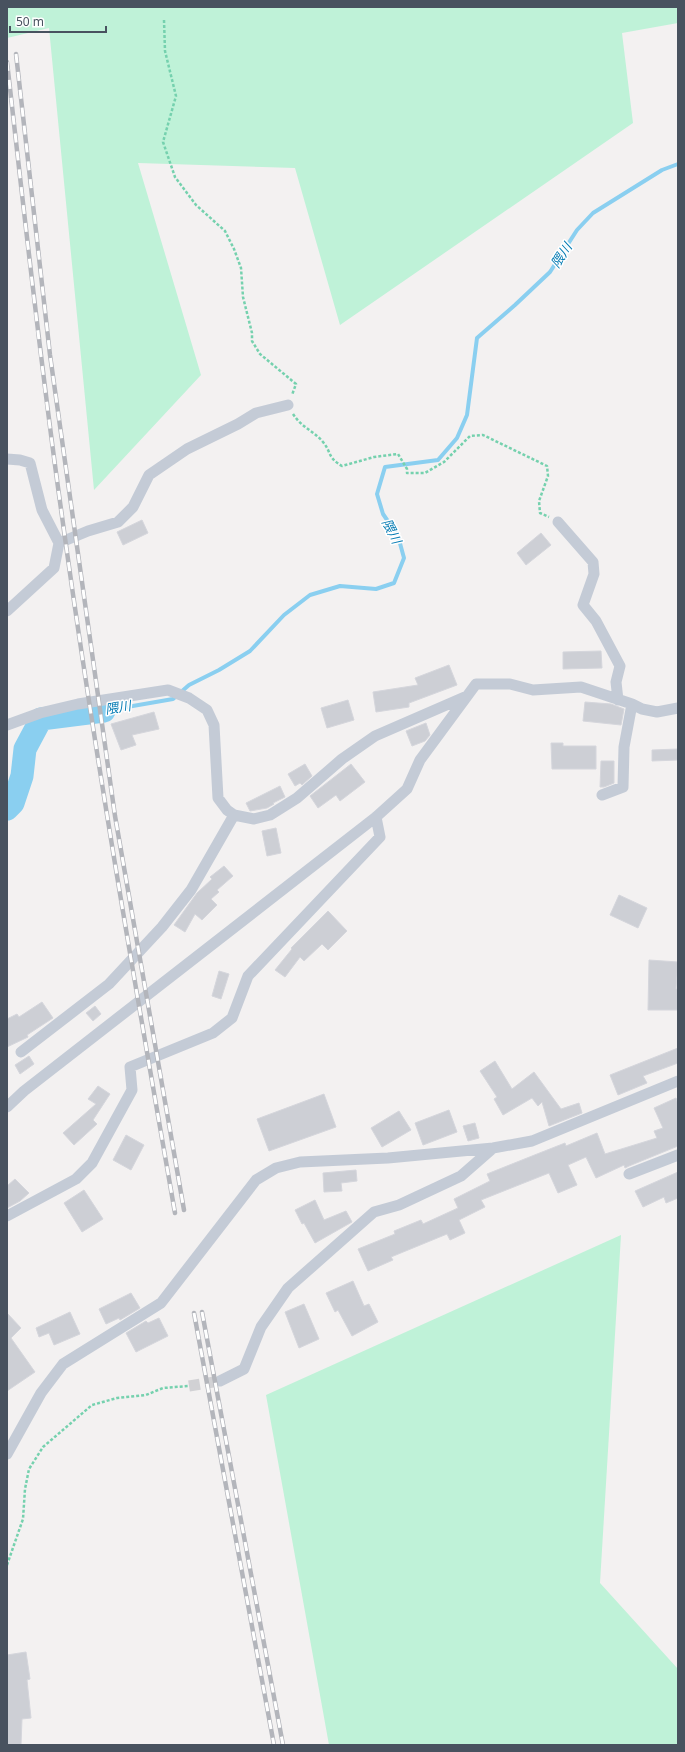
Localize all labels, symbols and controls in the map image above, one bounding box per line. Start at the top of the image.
scale bar [10,8,106,34]
text: 50 m [16,13,44,30]
water label: 隈川 [546,238,577,271]
water label: 隈川 [378,515,407,548]
water label: 隈川 [104,696,134,718]

